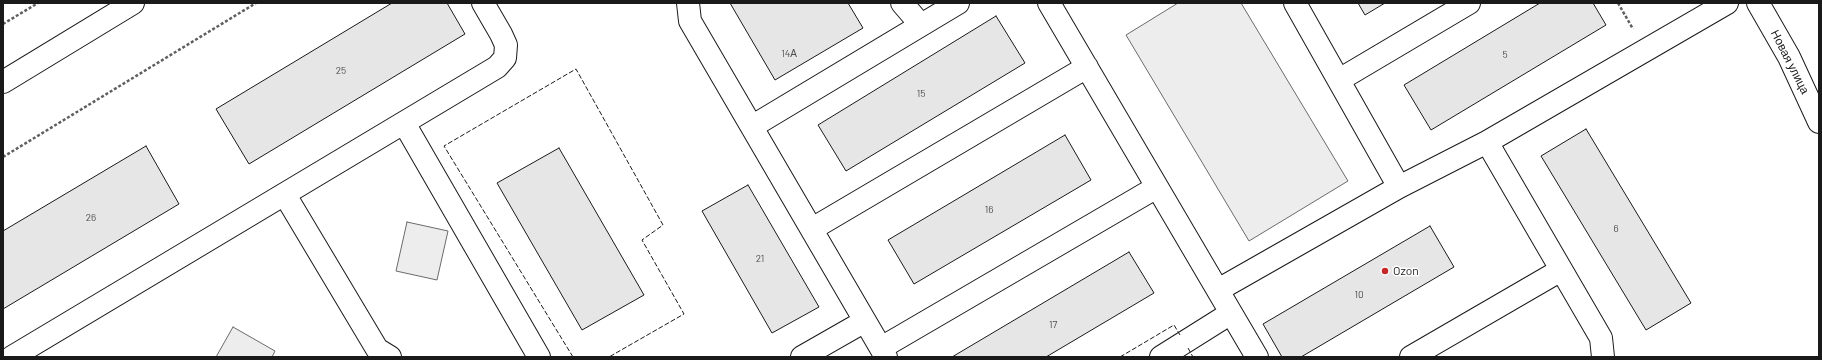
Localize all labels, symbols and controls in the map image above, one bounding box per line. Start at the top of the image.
street label: Новая улица [1768,27,1812,97]
house number: 14А [781,48,797,60]
house number: 5 [1502,49,1508,61]
house number: 25 [336,65,346,77]
house number: 15 [917,88,925,100]
house number: 16 [985,204,993,216]
house number: 26 [86,212,96,224]
house number: 6 [1613,223,1619,235]
house number: 21 [756,253,764,265]
place label: Ozon [1393,264,1419,278]
marker: Ozon [1380,266,1390,276]
house number: 10 [1354,289,1364,301]
house number: 17 [1049,319,1057,331]

